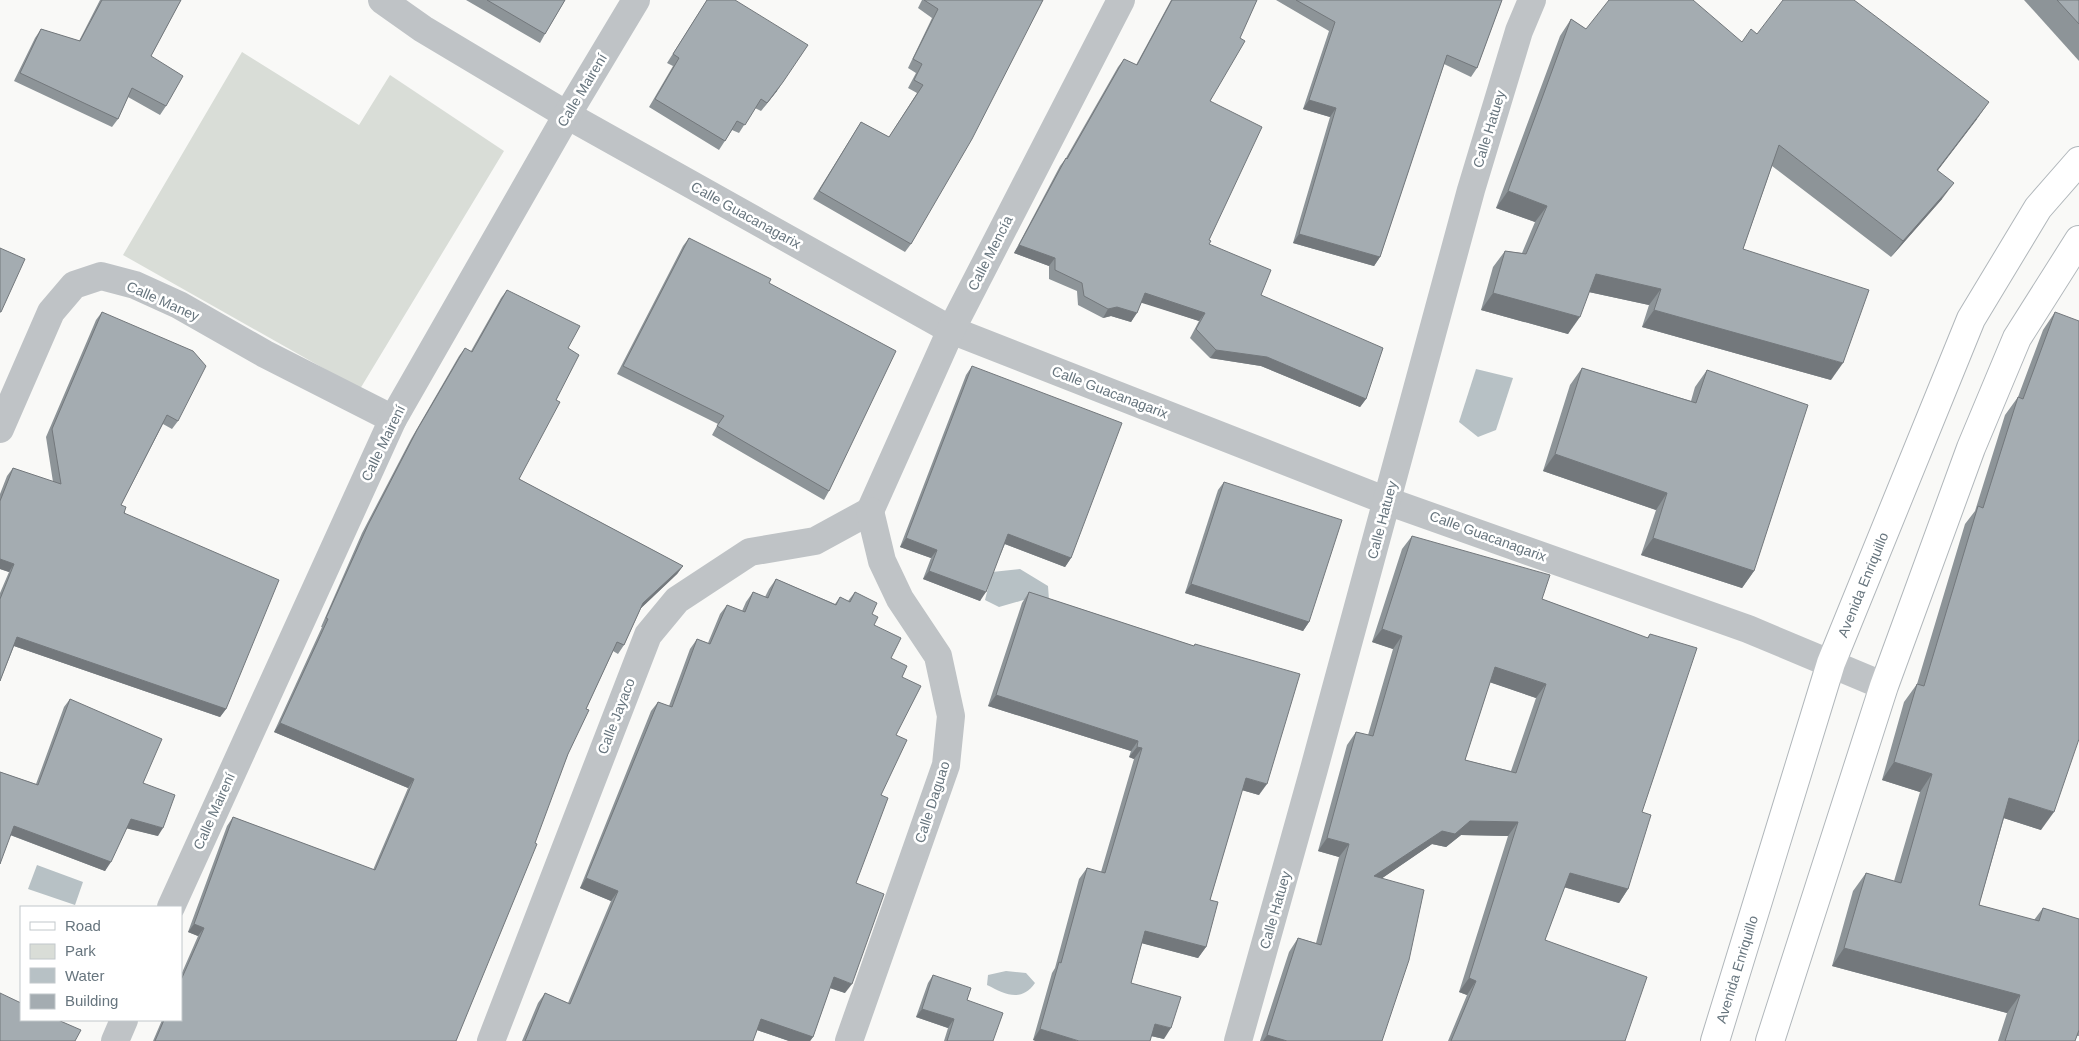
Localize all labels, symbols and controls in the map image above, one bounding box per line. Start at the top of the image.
street label: Calle Mairení [554,50,610,129]
street label: Calle Hatuey [1470,88,1508,170]
street label: Calle Guacanagarix [688,178,804,252]
street label: Calle Mencía [964,213,1016,293]
street label: Calle Maney [124,278,202,324]
street label: Calle Guacanagarix [1050,362,1170,422]
street label: Calle Mairení [358,402,408,484]
street label: Calle Hatuey [1364,479,1400,561]
street label: Calle Guacanagarix [1427,507,1549,565]
street label: Avenida Enriquillo [1834,530,1891,640]
street label: Calle Jayaco [594,676,638,756]
street label: Calle Daguao [911,759,953,845]
street label: Calle Mairení [190,770,238,852]
street label: Calle Hatuey [1256,869,1294,951]
legend [20,906,182,1021]
street label: Avenida Enriquillo [1713,913,1761,1025]
text: Road [65,917,101,934]
text: Park [65,942,96,959]
text: Water [65,967,104,984]
text: Building [65,992,118,1009]

